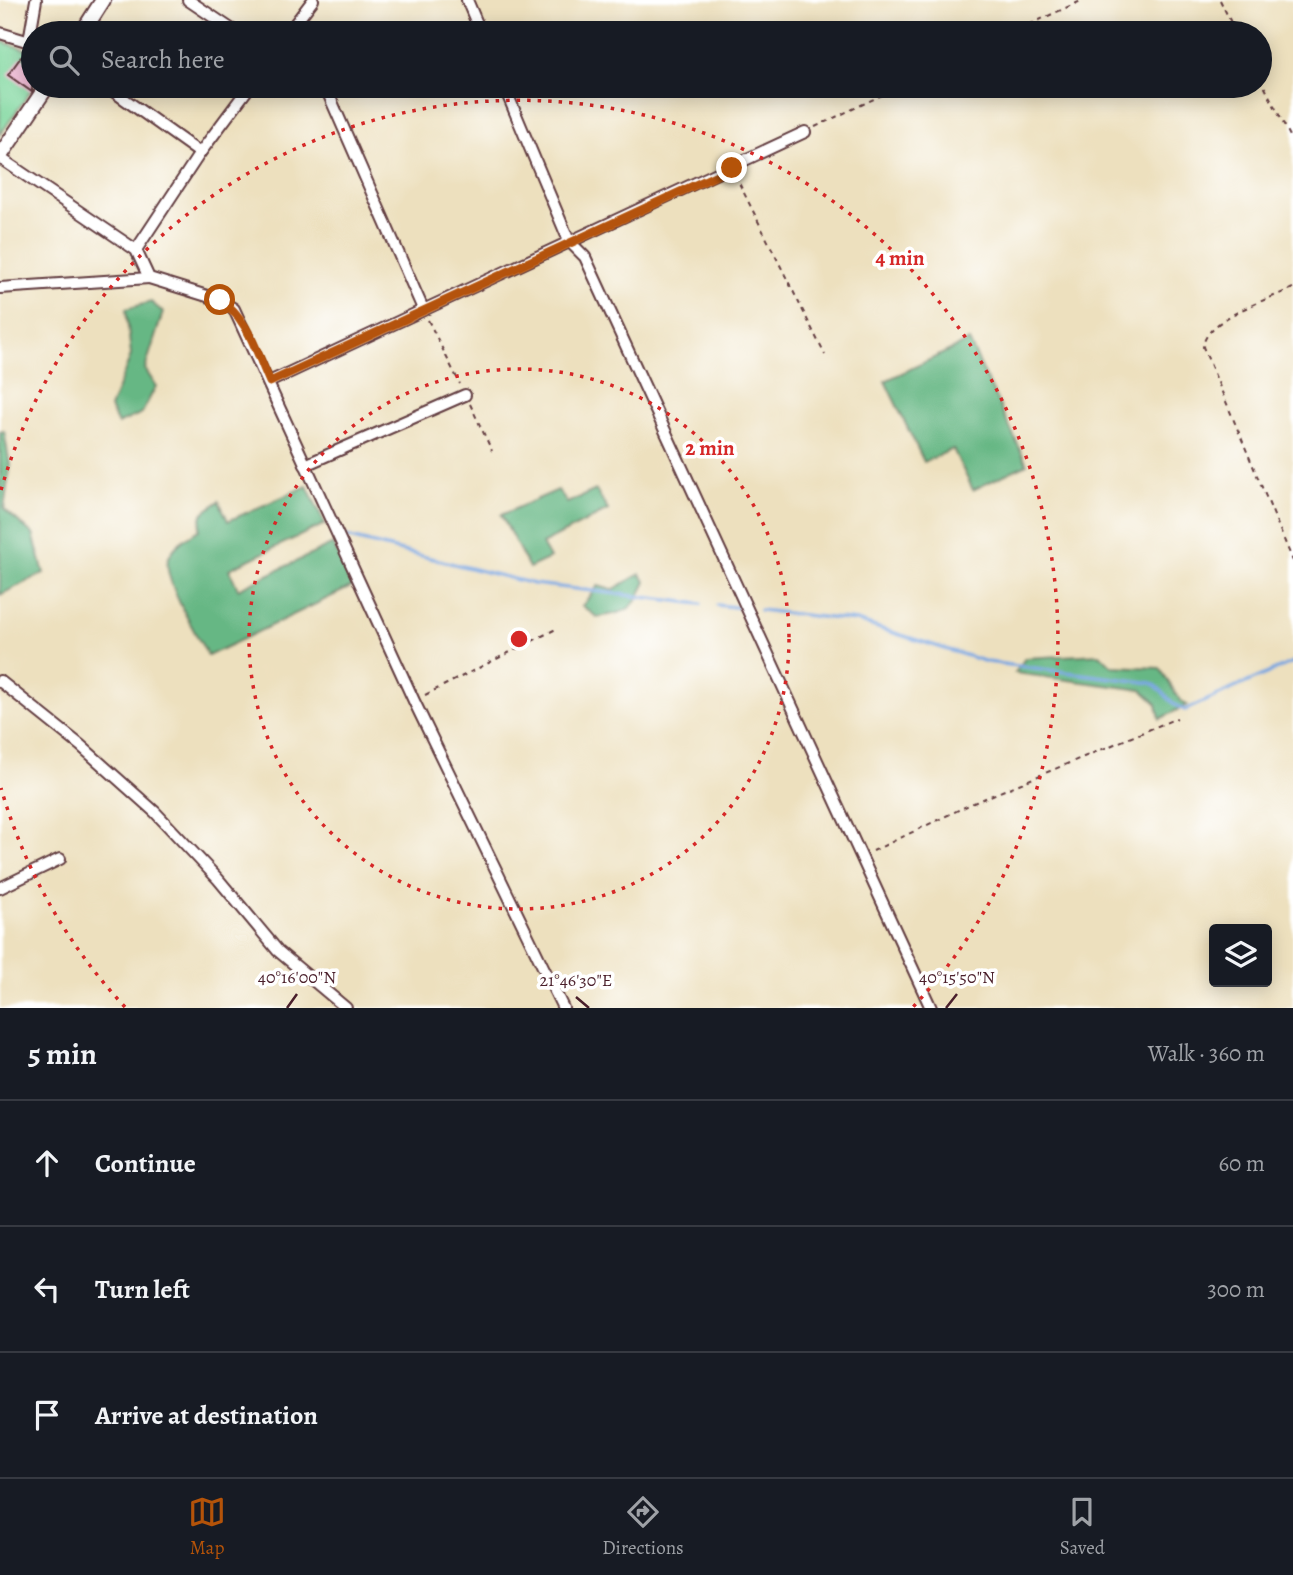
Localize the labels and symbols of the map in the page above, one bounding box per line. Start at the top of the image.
route end [716,152,747,183]
text: 4 min [875,244,925,272]
route start [204,284,235,315]
text: 2 min [685,434,735,462]
centre of rings [507,627,531,651]
text: 40°16'00"N [258,965,336,989]
text: 40°15'50"N [919,965,995,989]
text: 21°46'30"E [540,968,612,992]

